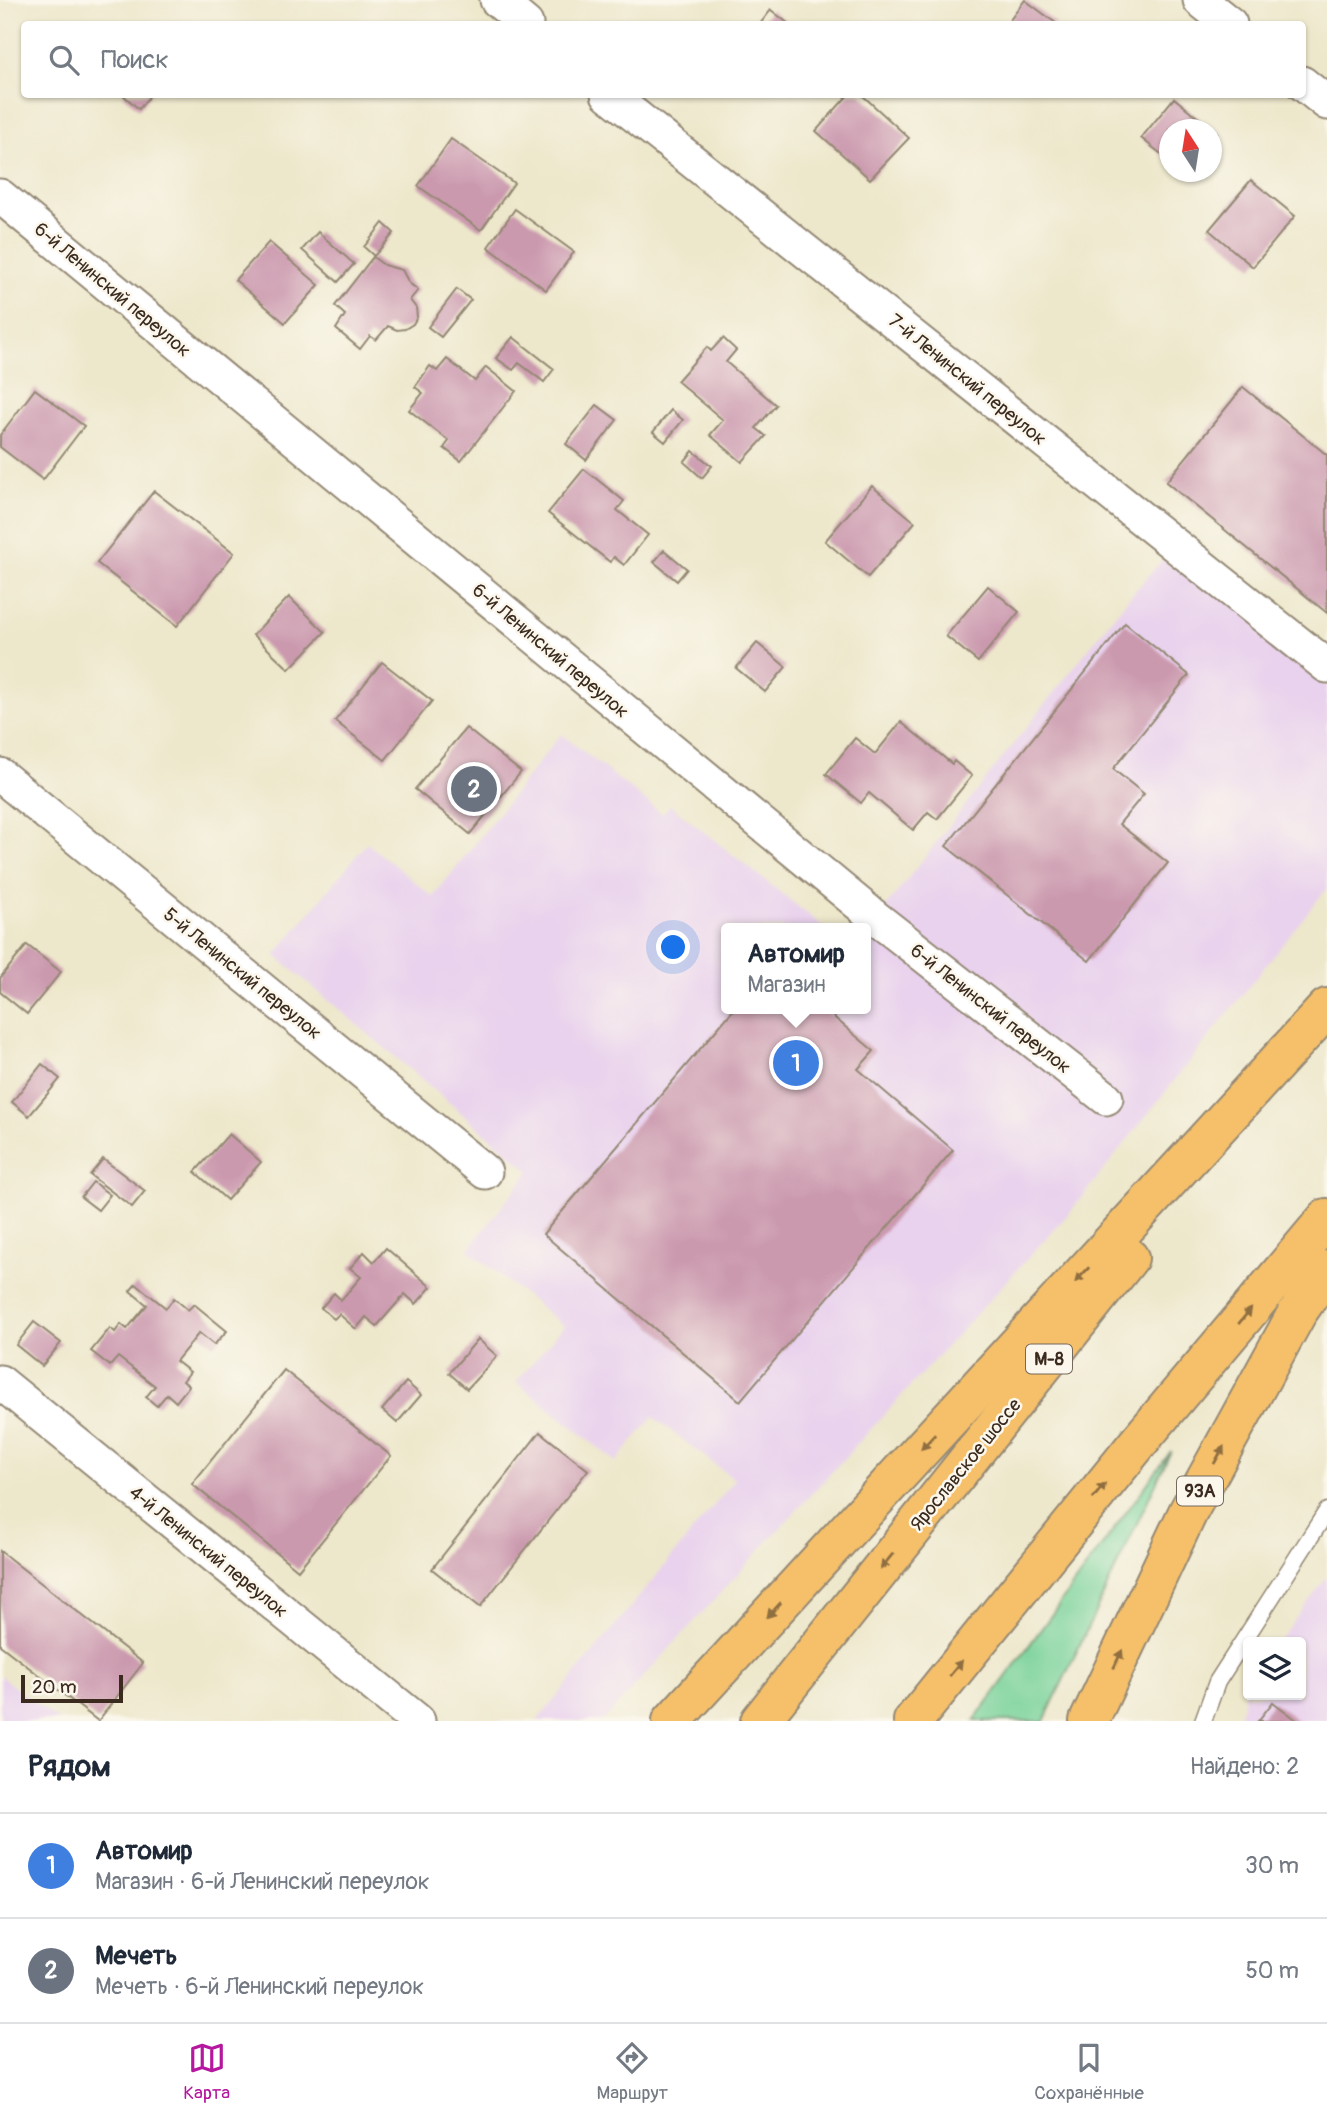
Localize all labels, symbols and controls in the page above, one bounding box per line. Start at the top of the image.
search box [21,21,1306,98]
icon: search [45,41,83,79]
text: Поиск [101,44,169,76]
north arrow [1159,119,1222,182]
street label: 6-й Ленинский переулок [29,217,196,362]
street label: 7-й Ленинский переулок [884,309,1051,451]
street label: 6-й Ленинский переулок [467,578,634,723]
pin: 2 [451,763,497,815]
street label: 5-й Ленинский переулок [158,903,326,1045]
popup [721,923,871,1014]
your location [656,930,690,964]
text: Автомир [747,938,845,970]
street label: 6-й Ленинский переулок [905,939,1076,1079]
text: Магазин [747,970,826,999]
pin: 1 [773,1037,819,1089]
one-way arrow [1074,1266,1090,1284]
one-way arrow [1237,1308,1252,1326]
road number: М-8 [1026,1344,1072,1374]
street label: Ярославское шоссе [905,1393,1027,1536]
one-way arrow [920,1433,936,1451]
one-way arrow [1213,1446,1225,1465]
road number: 93A [1177,1476,1223,1506]
street label: 4-й Ленинский переулок [124,1480,293,1623]
one-way arrow [1091,1483,1106,1500]
one-way arrow [880,1553,895,1570]
one-way arrow [766,1601,782,1619]
map controls [1243,1637,1306,1700]
button: layers [1243,1637,1306,1700]
one-way arrow [1112,1649,1124,1669]
one-way arrow [948,1659,963,1676]
scale bar [21,1672,122,1704]
text: 20 m [32,1675,77,1699]
text: Рядом [28,1748,111,1785]
text: Найдено: 2 [1190,1752,1299,1781]
text: Автомир [95,1835,193,1867]
text: 1 [47,1851,56,1880]
text: 30 m [1245,1851,1299,1880]
text: Магазин · 6-й Ленинский переулок [95,1867,430,1896]
text: Мечеть [95,1940,177,1972]
text: 2 [45,1956,57,1985]
text: 50 m [1245,1956,1299,1985]
text: Мечеть · 6-й Ленинский переулок [95,1972,424,2001]
tab: Карта [183,2039,230,2105]
tab: Маршрут [596,2039,668,2105]
tab: Сохранённые [1034,2039,1144,2105]

